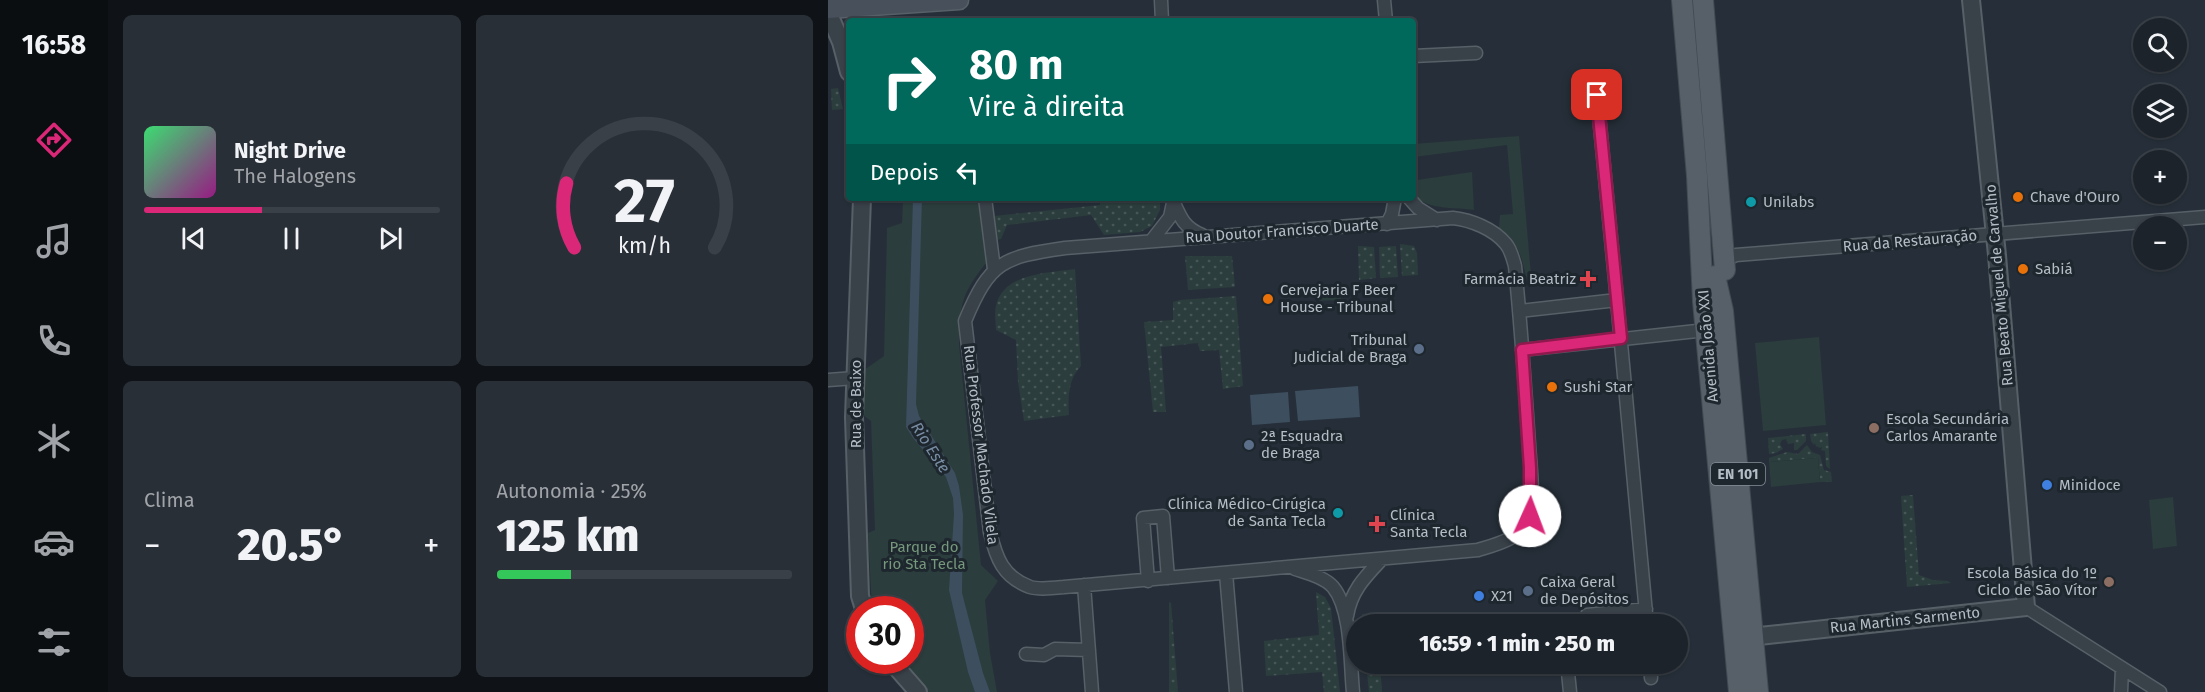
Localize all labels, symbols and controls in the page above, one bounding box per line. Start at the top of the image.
map controls [2133,18,2187,270]
button: search [2133,18,2187,72]
text: 16:58 [22,29,86,61]
text: 80 m [969,40,1063,90]
icon: right [870,42,948,120]
pin [1571,69,1622,120]
icon: arrive [1580,78,1613,111]
button: layers [2133,84,2187,138]
text: Vire à direita [969,91,1125,123]
icon: directions [33,119,75,161]
text: Night Drive [234,137,346,164]
button: + [2133,150,2187,204]
icon: left [951,156,984,189]
text: Depois [870,159,939,186]
text: The Halogens [234,164,356,188]
text: 27 [614,164,675,239]
street label: Rua Beato Miguel de Carvalho [1981,183,2017,387]
place label: Chave d'Ouro [2030,188,2120,206]
marker: Chave d'Ouro [2011,190,2025,204]
place label: Unilabs [1763,193,1814,211]
marker: Unilabs [1744,195,1758,209]
street label: Rua Doutor Francisco Duarte [1185,215,1379,247]
button: − [2133,216,2187,270]
icon: music [33,220,75,262]
icon: previous [177,222,210,255]
icon: pause [275,222,308,255]
icon: next [374,222,407,255]
street label: Rua da Restauração [1842,226,1978,256]
text: km/h [618,233,671,259]
place label: Sabiá [2035,260,2073,278]
marker: Sabiá [2016,262,2030,276]
place label: Farmácia Beatriz [1464,270,1576,288]
marker: Farmácia Beatriz [1581,272,1595,286]
place label: Cervejaria F Beer House - Tribunal [1280,281,1395,316]
street label: Avenida João XXI [1694,289,1722,403]
marker: Cervejaria F Beer House - Tribunal [1261,292,1275,306]
icon: phone [33,320,75,362]
place label: Tribunal Judicial de Braga [1294,331,1408,366]
marker: Tribunal Judicial de Braga [1412,342,1426,356]
street label: Rua Professor Machado Vilela [960,344,1002,546]
street label: Rua de Baixo [847,360,865,448]
place label: Sushi Star [1564,378,1633,396]
marker: Sushi Star [1545,380,1559,394]
place label: Escola Secundária Carlos Amarante [1886,410,2009,445]
water label: Rio Este [907,418,954,476]
icon: climate [33,420,75,462]
marker: Escola Secundária Carlos Amarante [1867,421,1881,435]
place label: 2ª Esquadra de Braga [1261,427,1343,462]
marker: 2ª Esquadra de Braga [1242,438,1256,452]
road number: EN 101 [1711,463,1765,485]
place label: Minidoce [2059,476,2121,494]
marker: Minidoce [2040,478,2054,492]
text: Autonomia · 25% [497,479,647,503]
position arrow [1498,484,1562,548]
text: Clima [144,488,195,512]
place label: Clínica Médico-Cirúgica de Santa Tecla [1168,495,1326,530]
marker: Clínica Médico-Cirúgica de Santa Tecla [1331,506,1345,520]
place label: Clínica Santa Tecla [1390,506,1467,541]
text: 125 km [497,509,639,563]
marker: Clínica Santa Tecla [1368,515,1386,533]
text: 20.5° [237,518,346,572]
icon: car [33,521,75,563]
text: − [144,526,161,566]
text: + [423,526,439,566]
park label: Parque do rio Sta Tecla [882,538,966,573]
place label: Escola Básica do 1º Ciclo de São Vítor [1967,564,2097,599]
place label: Caixa Geral de Depósitos [1540,573,1629,608]
marker: Escola Básica do 1º Ciclo de São Vítor [2102,575,2116,589]
marker: Caixa Geral de Depósitos [1521,584,1535,598]
place label: X21 [1491,587,1513,605]
marker: X21 [1472,589,1486,603]
speed limit sign: 30 [846,596,924,674]
street label: Rua Martins Sarmento [1829,603,1981,637]
icon: filters [33,621,75,663]
text: 16:59 · 1 min · 250 m [1419,630,1615,657]

